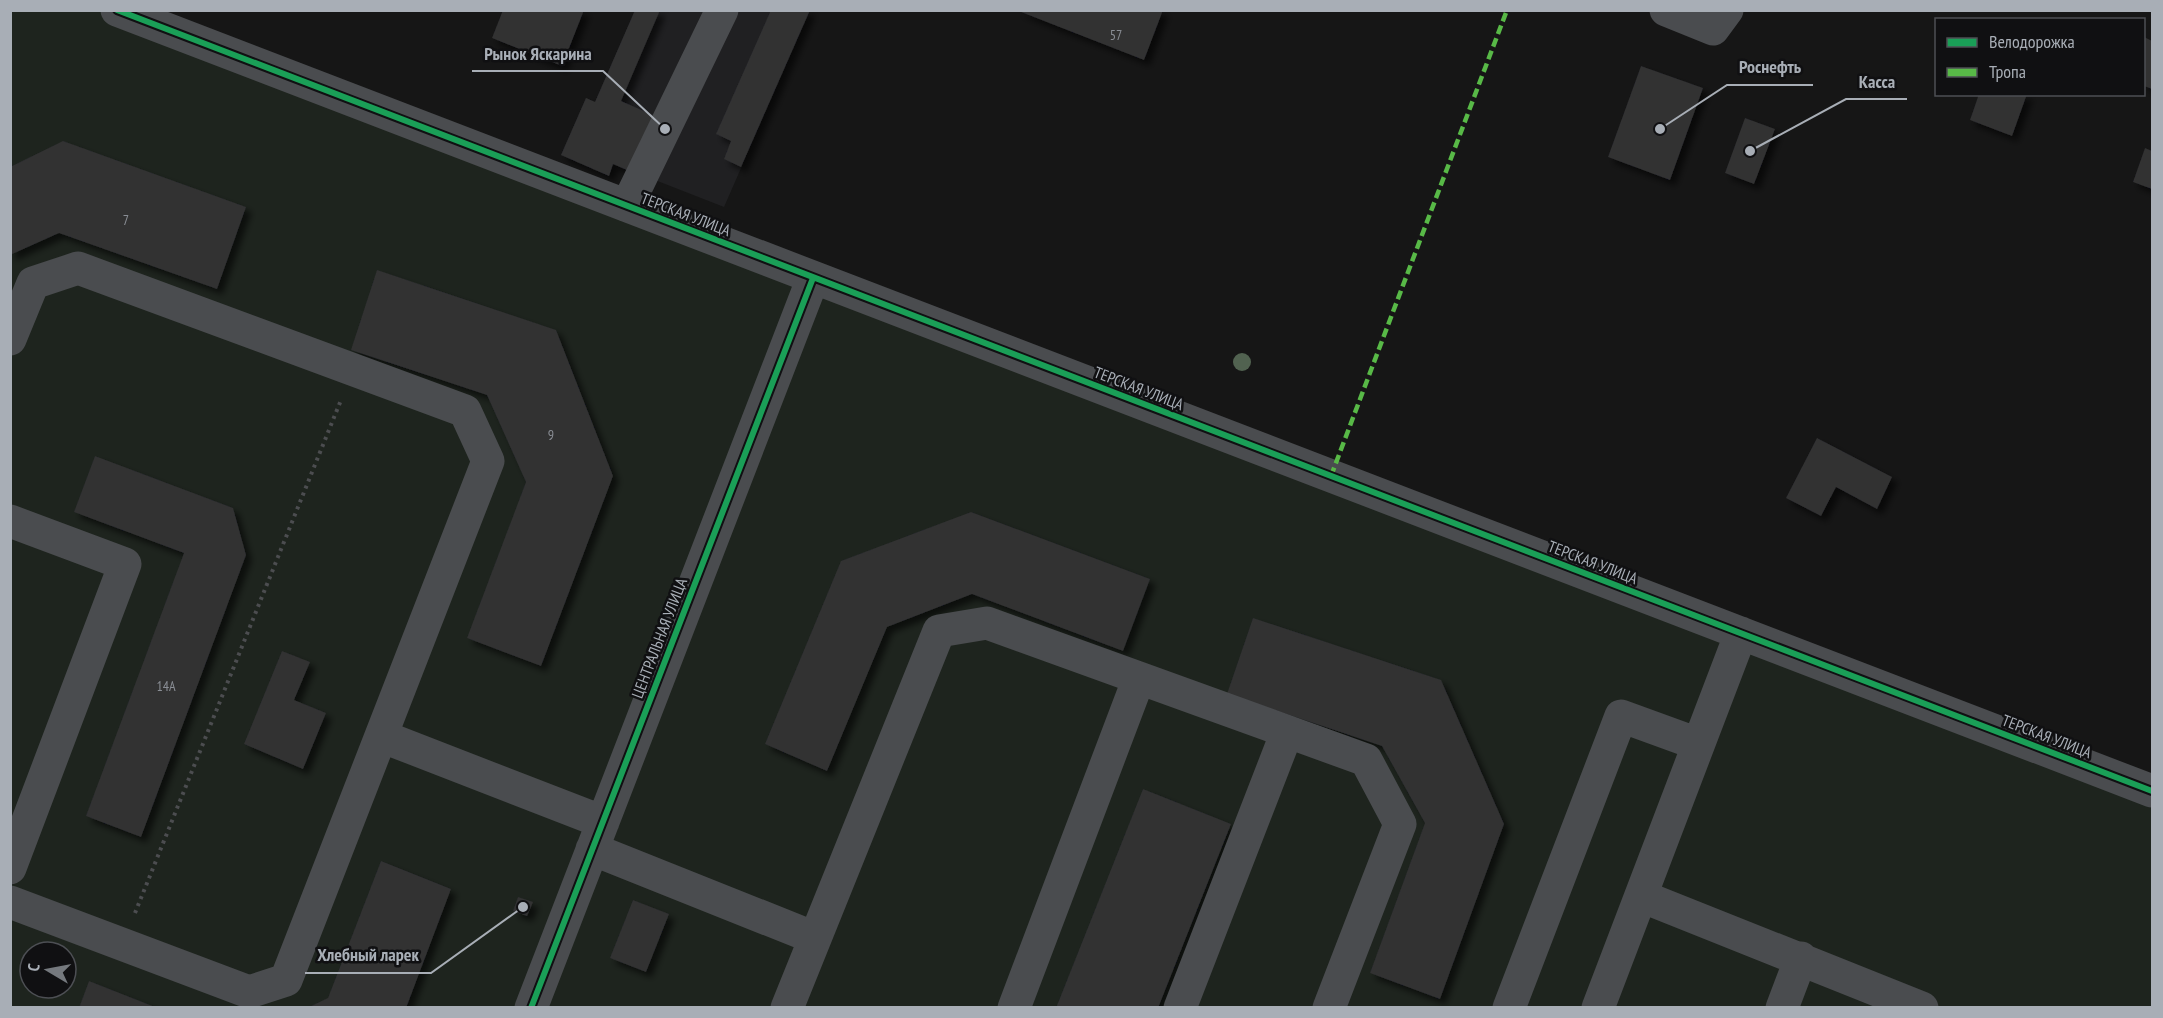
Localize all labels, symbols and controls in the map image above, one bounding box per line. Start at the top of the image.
legend [1935,18,2145,96]
house number: 57 [1110,26,1122,44]
text: Велодорожка [1989,30,2075,53]
callout: Рынок Яскарина [472,35,603,71]
text: Рынок Яскарина [484,42,592,65]
callout: Роснефть [1727,49,1813,85]
text: Роснефть [1739,55,1802,78]
text: Тропа [1989,60,2026,83]
callout: Касса [1846,63,1907,99]
text: Касса [1859,70,1895,93]
street label: ТЕРСКАЯ УЛИЦА [638,188,734,240]
house number: 7 [123,211,129,229]
street label: ТЕРСКАЯ УЛИЦА [1091,362,1187,414]
house number: 9 [548,426,554,444]
street label: ТЕРСКАЯ УЛИЦА [1545,536,1641,588]
street label: ЦЕНТРАЛЬНАЯ УЛИЦА [627,575,691,701]
house number: 14А [156,677,176,695]
street label: ТЕРСКАЯ УЛИЦА [1999,710,2095,762]
callout: Хлебный ларек [305,937,431,973]
north arrow [18,940,78,1000]
text: Хлебный ларек [317,943,419,966]
text: С [23,961,44,973]

